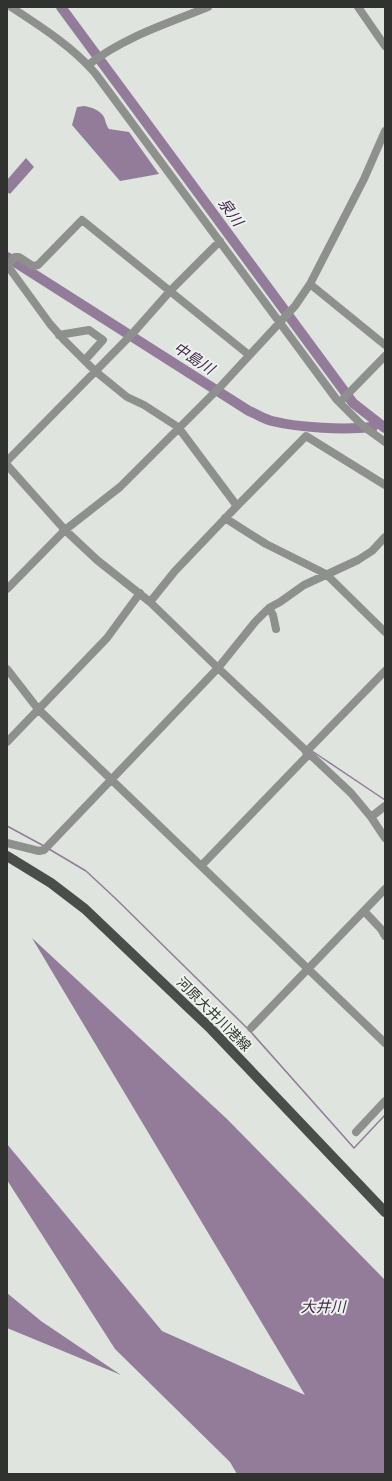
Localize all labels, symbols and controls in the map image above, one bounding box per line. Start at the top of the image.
water label: 泉川 [215,195,248,231]
water label: 中島川 [170,339,219,378]
street label: 河原大井川港線 [174,974,254,1054]
water label: 大井川 [300,1298,347,1315]

